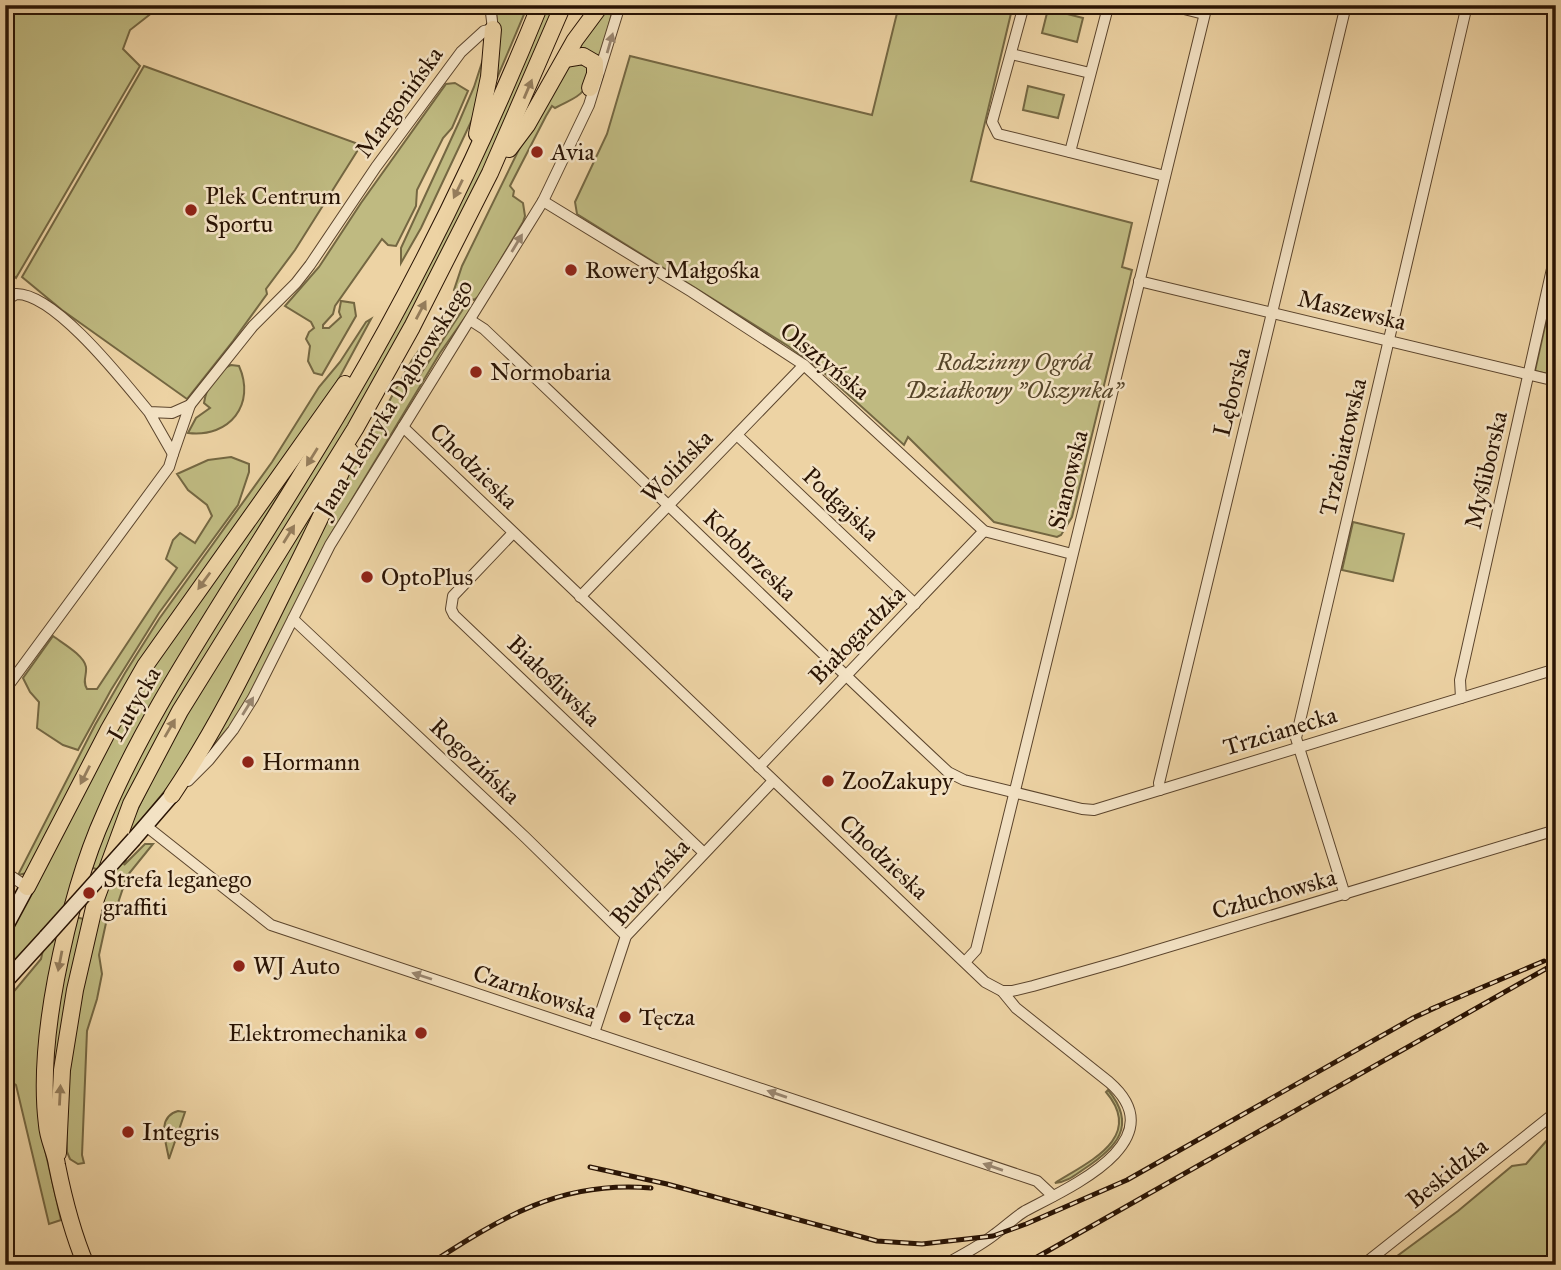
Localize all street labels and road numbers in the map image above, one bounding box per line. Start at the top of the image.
street label: Margonińska [349,40,450,163]
street label: Jana Henryka Dąbrowskiego [307,274,480,525]
street label: Maszewska [1295,283,1410,337]
street label: Olsztyńska [774,316,877,407]
street label: Lęborska [1206,344,1258,440]
street label: Trzebiatowska [1313,374,1374,519]
street label: Myśliborska [1458,407,1514,532]
street label: Chodzieska [423,416,525,516]
street label: Wolińska [635,423,720,509]
street label: Sianowska [1041,426,1095,533]
street label: Podgajska [796,461,886,548]
street label: Kołobrzeska [697,503,804,608]
street label: Białogardzka [803,579,912,691]
street label: Białośliwska [501,629,608,734]
street label: Lutycka [101,660,168,747]
street label: Trzcianecka [1220,699,1341,762]
street label: Rogozińska [423,711,527,811]
street label: Chodzieska [833,808,936,907]
street label: Budzyńska [604,832,697,932]
street label: Człuchowska [1208,862,1340,926]
street label: Czarnkowska [469,958,601,1026]
street label: Beskidzka [1400,1130,1495,1215]

